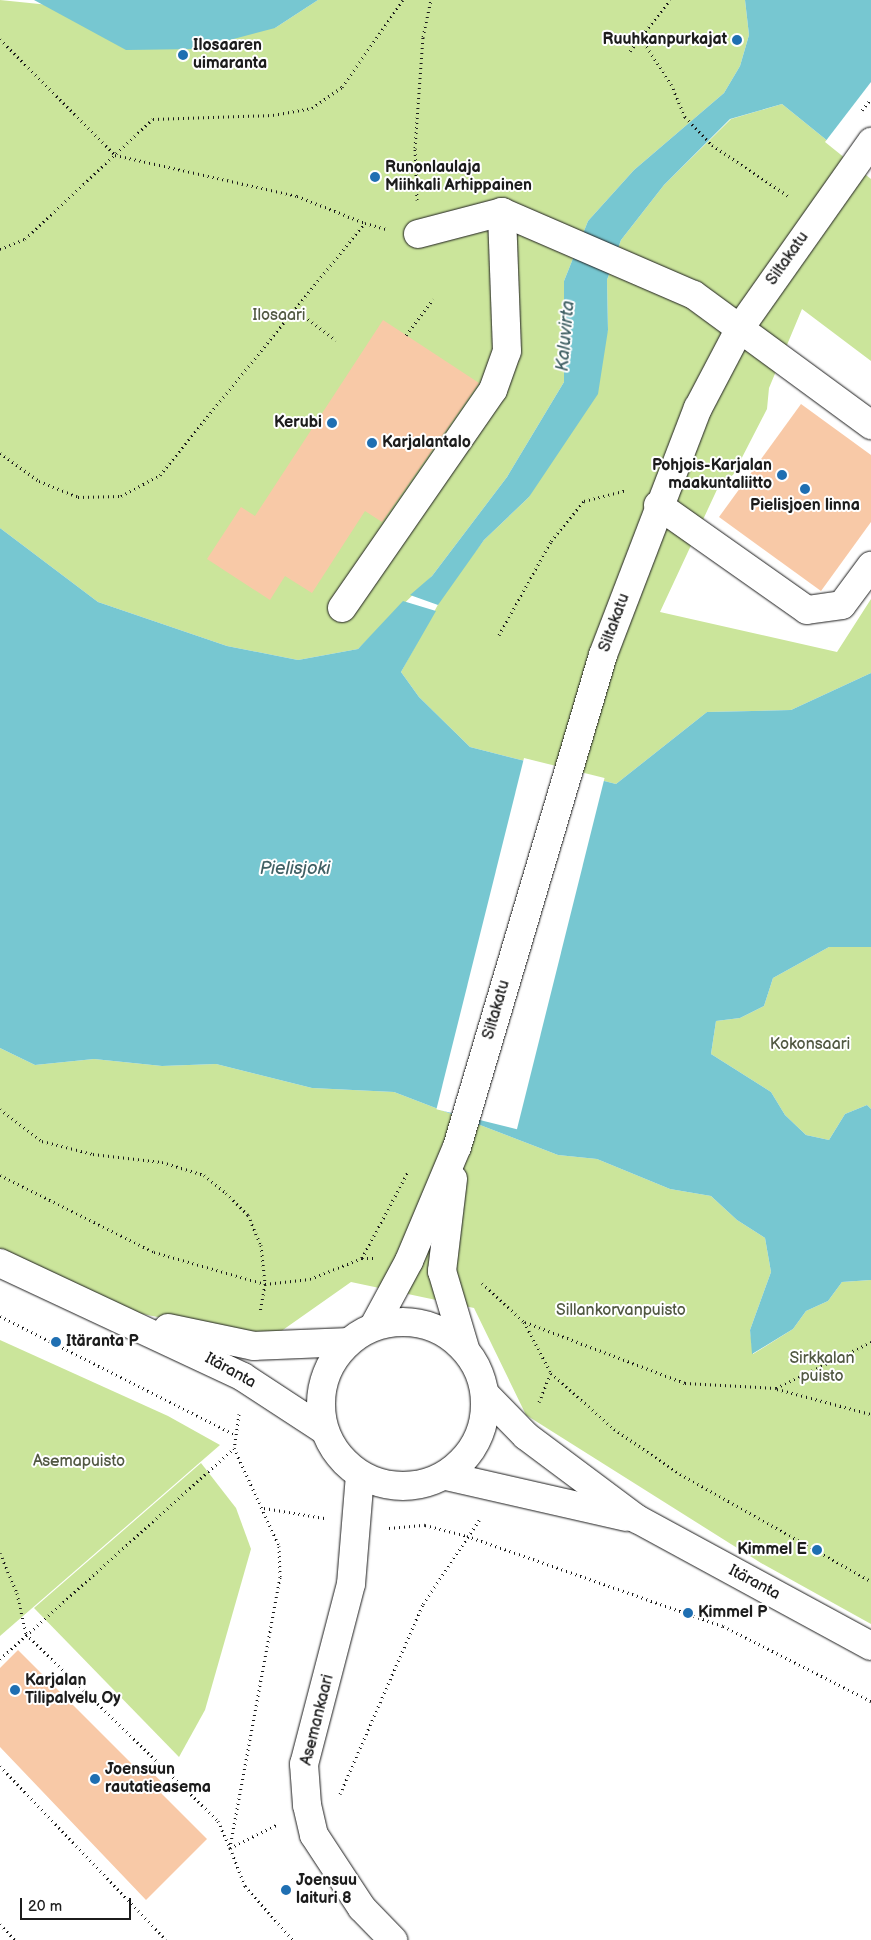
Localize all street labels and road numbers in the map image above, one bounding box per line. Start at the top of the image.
street label: Siltakatu [763,229,813,289]
street label: Siltakatu [596,591,634,655]
street label: Siltakatu [479,978,515,1042]
street label: Itäranta [201,1349,259,1393]
street label: Itäranta [725,1562,783,1604]
street label: Asemankaari [297,1673,339,1767]

